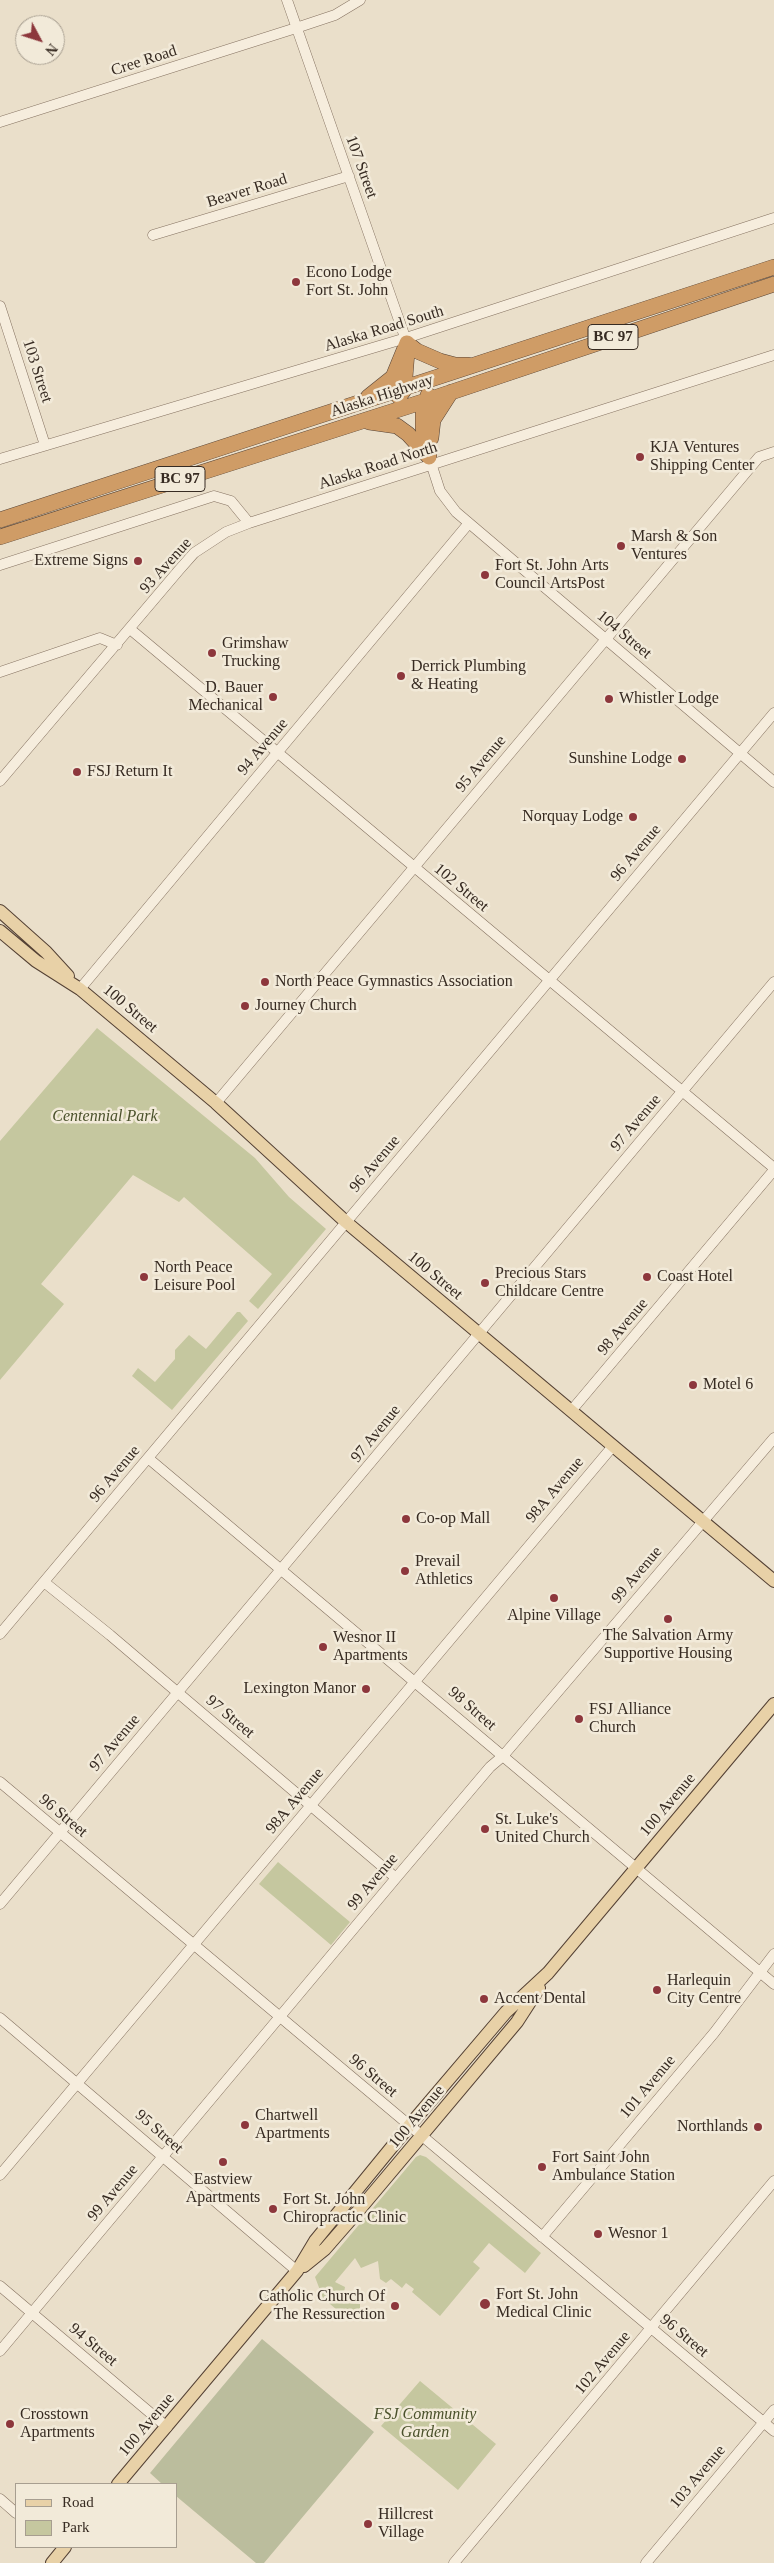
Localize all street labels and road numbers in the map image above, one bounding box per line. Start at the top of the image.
street label: Cree Road [109,41,179,81]
street label: 107 Street [341,133,381,201]
street label: Beaver Road [204,170,290,212]
street label: Alaska Road South [322,302,446,356]
road number: BC 97 [588,324,638,350]
street label: 103 Street [18,337,56,405]
street label: Alaska Highway [328,370,436,422]
street label: Alaska Road North [316,438,440,494]
road number: BC 97 [155,466,205,492]
street label: 93 Avenue [136,534,196,598]
street label: 104 Street [593,607,655,663]
street label: 94 Avenue [234,715,292,779]
street label: 95 Avenue [452,732,510,796]
street label: 96 Avenue [607,821,665,885]
street label: 102 Street [430,860,492,916]
street label: 100 Street [99,981,161,1037]
street label: 97 Avenue [607,1091,665,1155]
street label: 96 Avenue [346,1132,404,1196]
street label: 100 Street [404,1248,466,1304]
street label: 98 Avenue [594,1295,652,1359]
street label: 97 Avenue [347,1401,405,1467]
street label: 96 Avenue [86,1442,144,1506]
street label: 98A Avenue [522,1453,588,1527]
street label: 99 Avenue [608,1543,666,1607]
street label: 98 Street [444,1683,500,1735]
street label: 97 Street [202,1691,258,1743]
street label: 97 Avenue [86,1711,144,1775]
street label: 98A Avenue [262,1764,328,1838]
street label: 100 Avenue [636,1770,700,1840]
street label: 96 Street [35,1790,91,1842]
street label: 99 Avenue [344,1850,402,1914]
street label: 96 Street [345,2050,401,2102]
street label: 101 Avenue [616,2052,680,2122]
street label: 100 Avenue [385,2082,449,2152]
street label: 95 Street [131,2106,187,2158]
street label: 99 Avenue [84,2161,142,2225]
street label: 96 Street [656,2310,712,2362]
street label: 94 Street [65,2319,121,2371]
street label: 102 Avenue [571,2328,635,2398]
street label: 100 Avenue [115,2390,179,2460]
street label: 103 Avenue [666,2442,730,2512]

